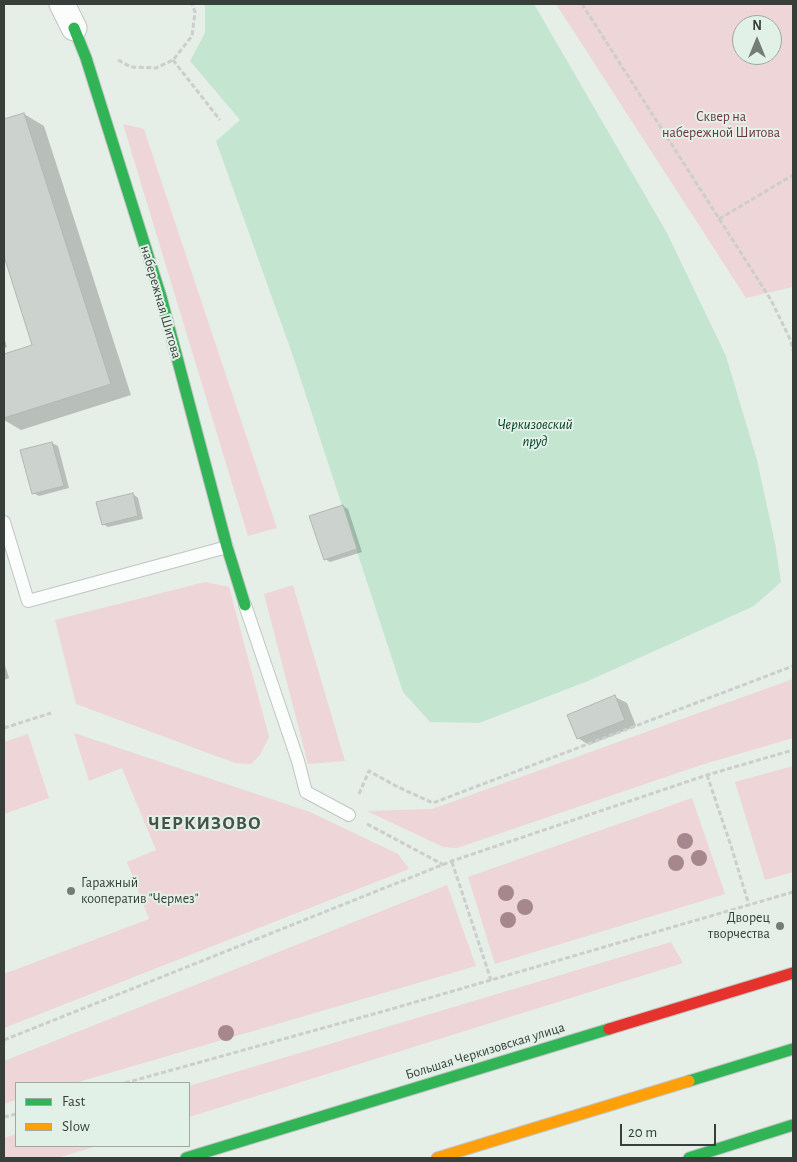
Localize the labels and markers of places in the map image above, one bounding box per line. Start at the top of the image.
place label: Гаражный кооператив "Чермез" [81,875,199,908]
marker: Гаражный кооператив "Чермез" [65,885,77,897]
place label: Дворец творчества [708,910,770,942]
marker: Дворец творчества [774,920,786,932]

